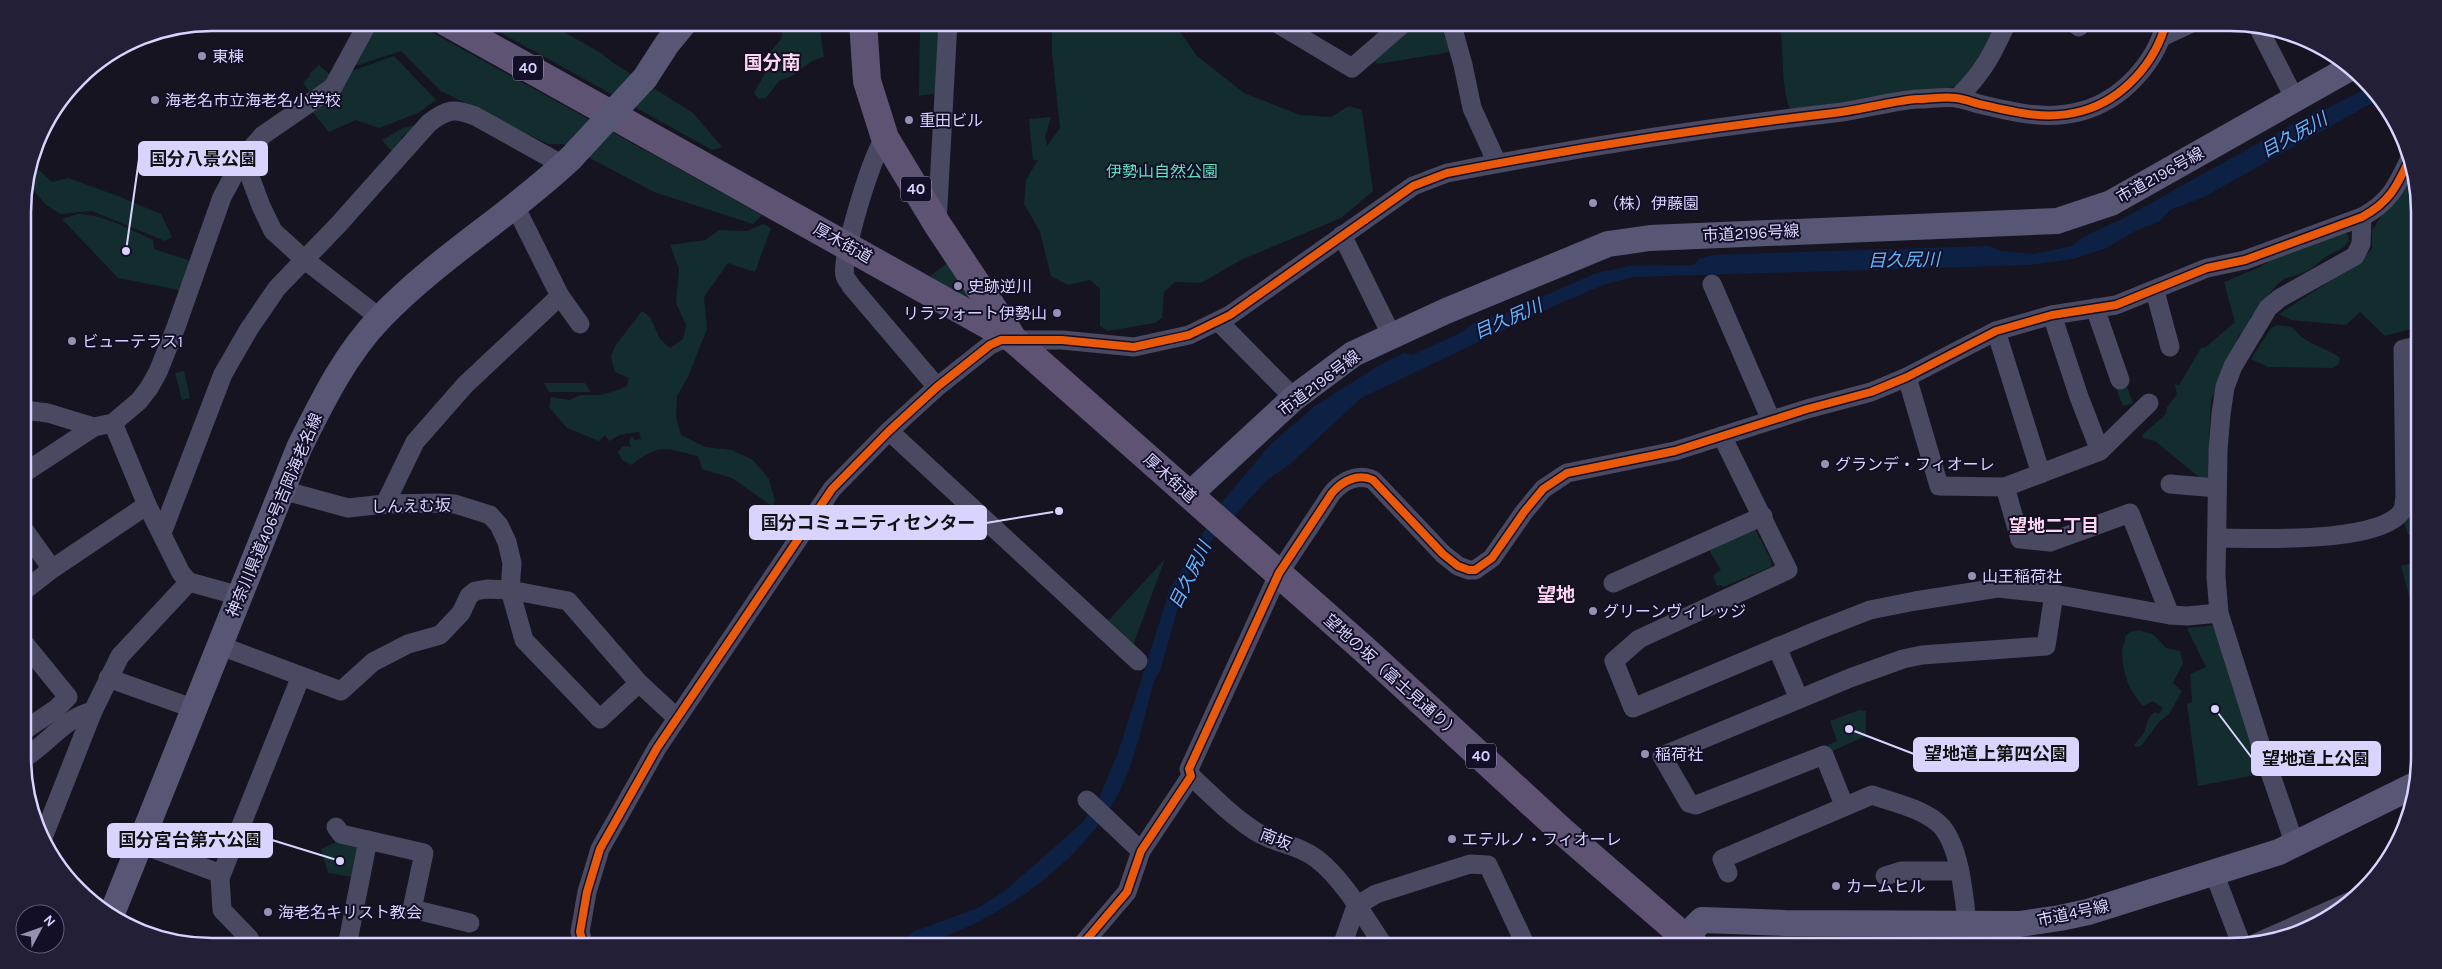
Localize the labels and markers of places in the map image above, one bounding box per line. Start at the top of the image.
place label: 東棟 [212,47,244,66]
marker: 東棟 [196,50,208,62]
place label: 海老名市立海老名小学校 [165,91,341,110]
marker: 海老名市立海老名小学校 [149,94,161,106]
place label: 重田ビル [919,111,983,130]
marker: 重田ビル [903,114,915,126]
callout: 国分八景公園 [139,142,267,175]
place label: （株）伊藤園 [1603,194,1699,213]
marker: （株）伊藤園 [1587,197,1599,209]
place label: 史跡逆川 [968,277,1032,296]
marker: 史跡逆川 [952,280,964,292]
place label: リラフォート伊勢山 [903,304,1047,323]
marker: リラフォート伊勢山 [1051,307,1063,319]
place label: ビューテラス1 [82,332,183,351]
marker: ビューテラス1 [66,335,78,347]
place label: グランデ・フィオーレ [1835,455,1995,474]
marker: グランデ・フィオーレ [1819,458,1831,470]
callout: 国分コミュニティセンター [750,506,986,539]
place label: 山王稲荷社 [1982,567,2062,586]
marker: 山王稲荷社 [1966,570,1978,582]
place label: グリーンヴィレッジ [1603,602,1746,621]
marker: グリーンヴィレッジ [1587,605,1599,617]
callout: 望地道上第四公園 [1914,738,2078,771]
callout: 望地道上公園 [2252,742,2380,775]
place label: 稲荷社 [1655,745,1703,764]
marker: 稲荷社 [1639,748,1651,760]
callout: 国分宮台第六公園 [108,824,272,857]
place label: エテルノ・フィオーレ [1462,830,1622,849]
marker: エテルノ・フィオーレ [1446,833,1458,845]
place label: カームヒル [1846,877,1926,896]
marker: カームヒル [1830,880,1842,892]
place label: 海老名キリスト教会 [278,903,422,922]
marker: 海老名キリスト教会 [262,906,274,918]

